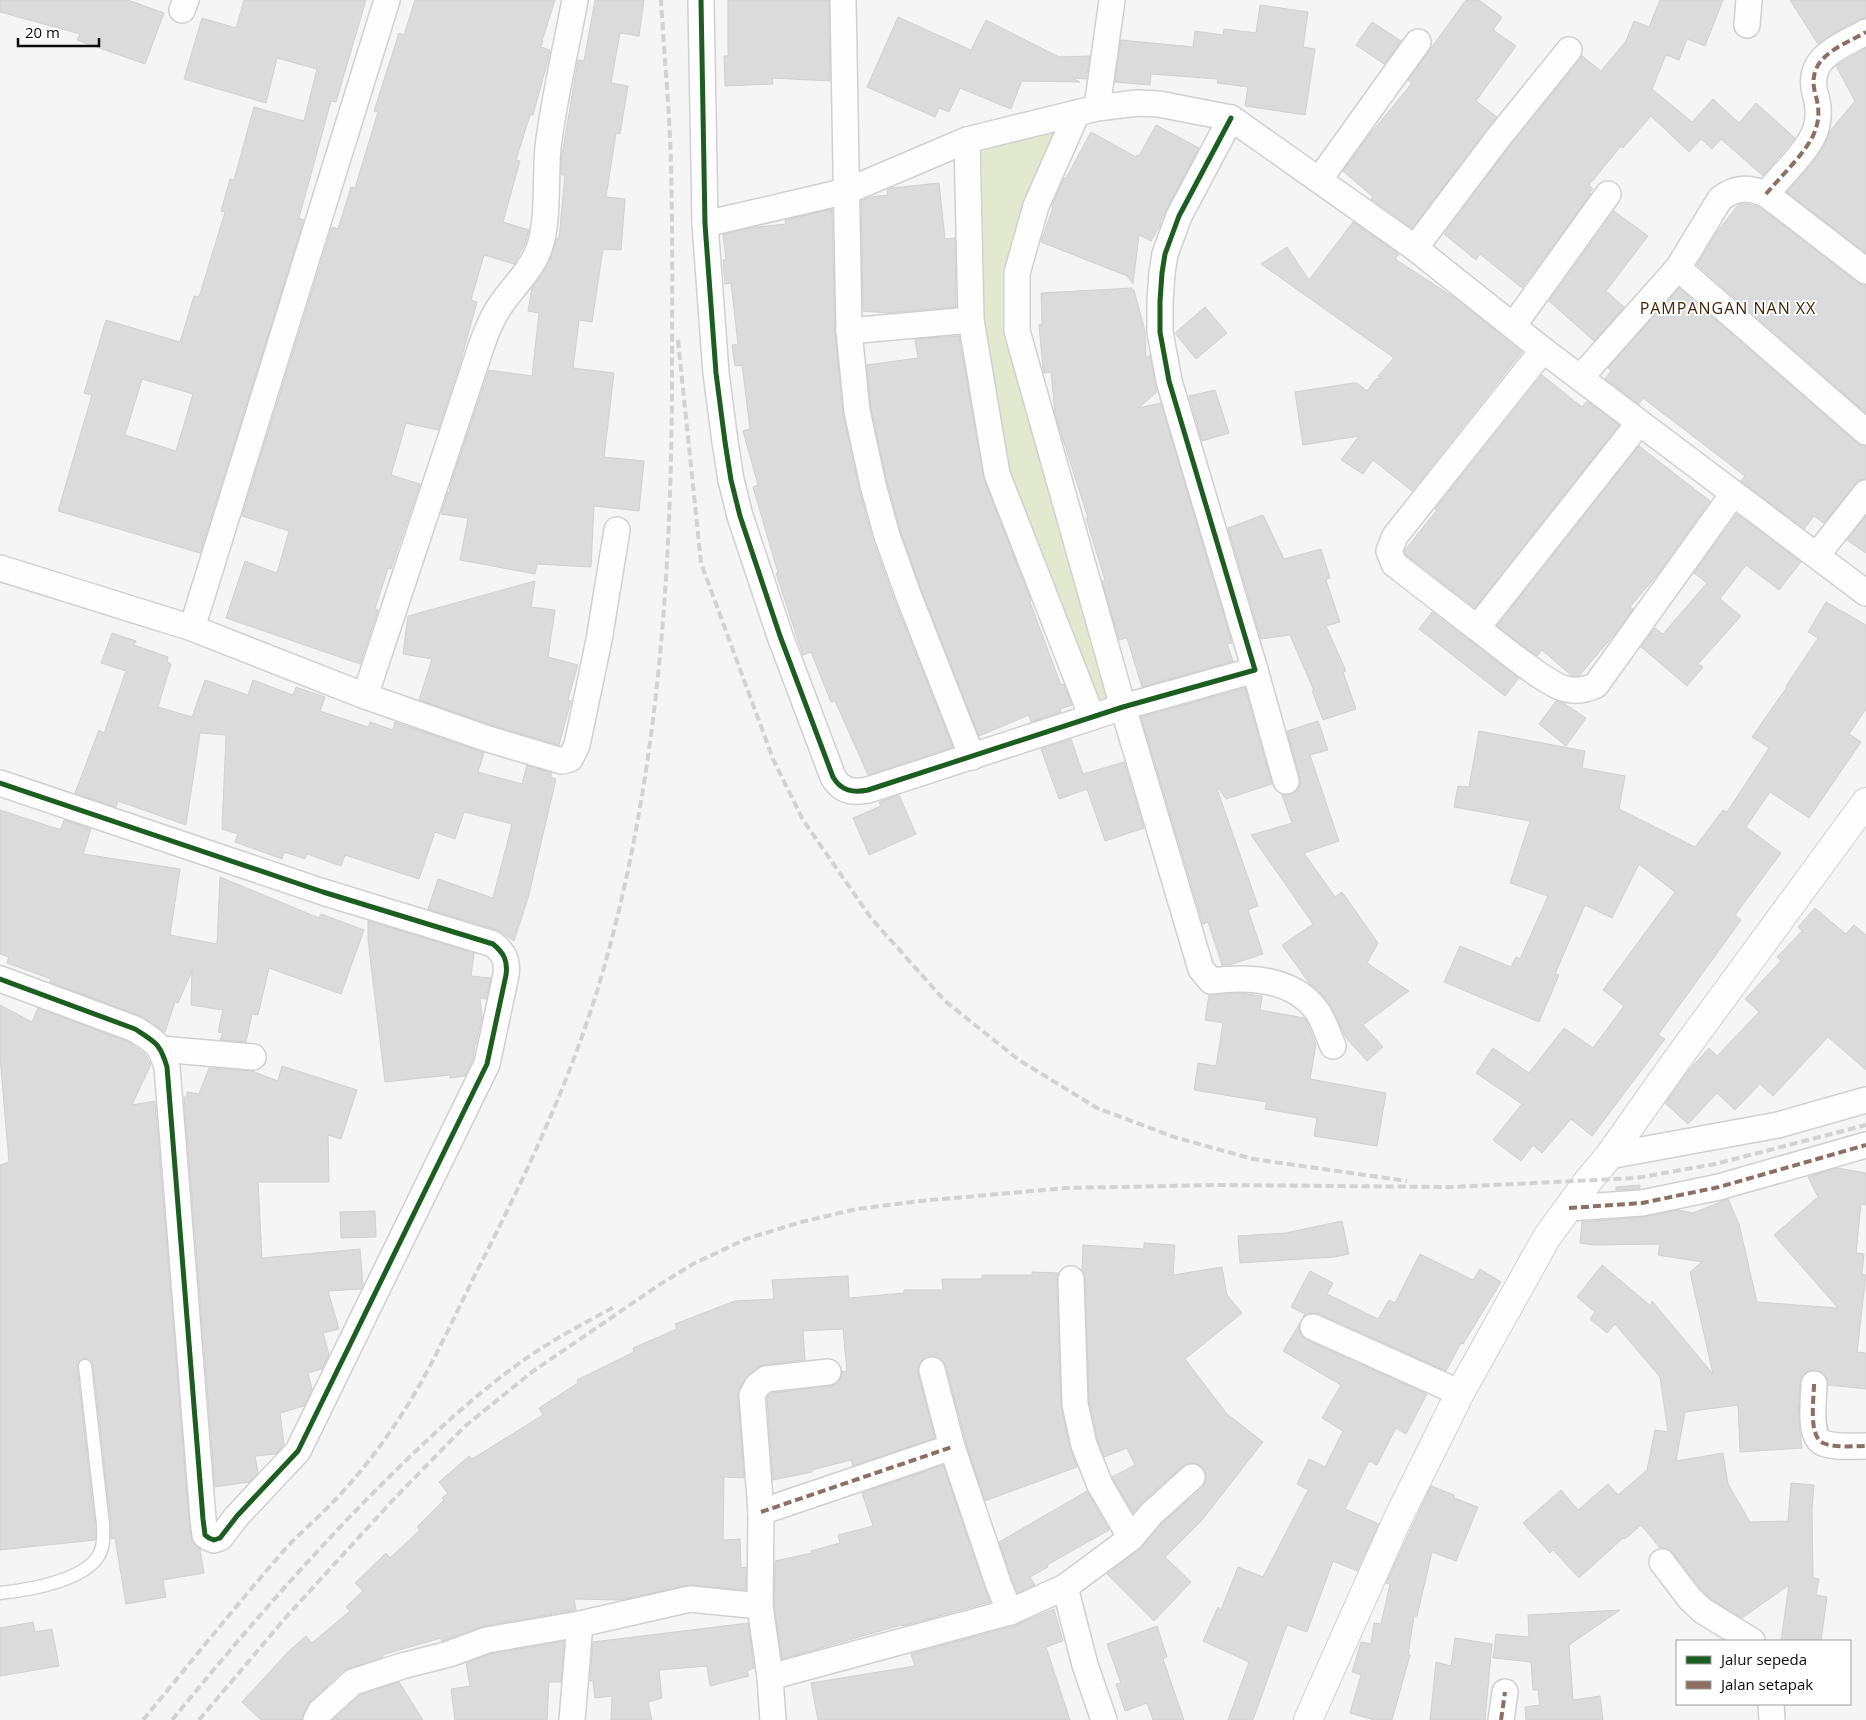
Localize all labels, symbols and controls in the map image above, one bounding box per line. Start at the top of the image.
scale bar [18,15,99,47]
text: 20 m [25,22,60,42]
district label: PAMPANGAN NAN XX [1640,297,1816,319]
legend [1676,1640,1851,1705]
text: Jalur sepeda [1719,1649,1807,1669]
text: Jalan setapak [1719,1674,1813,1694]

